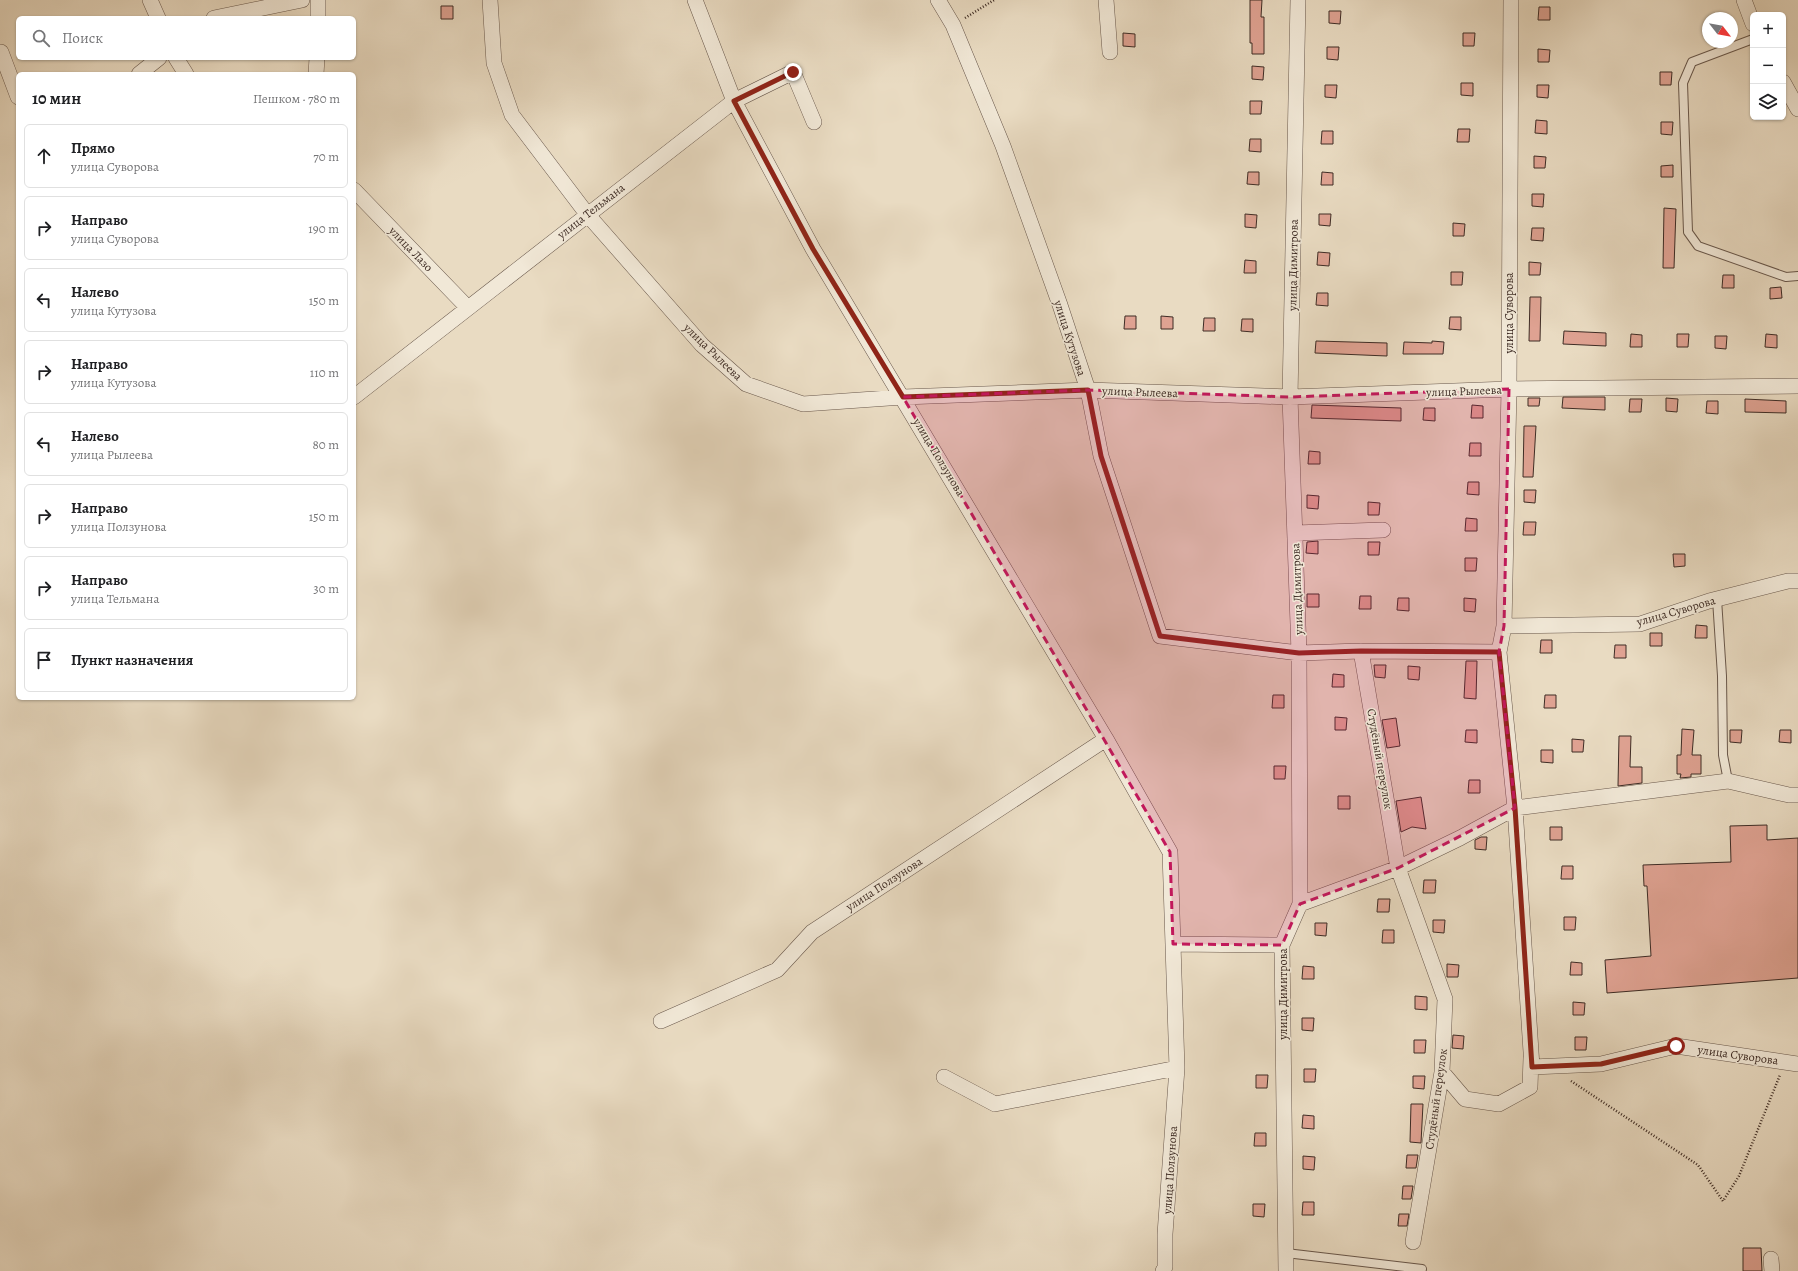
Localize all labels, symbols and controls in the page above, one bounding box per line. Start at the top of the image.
north arrow [1702,12,1738,48]
map controls [1750,12,1786,120]
button: + [1750,12,1786,48]
search box [16,16,356,60]
icon: search [30,27,52,49]
text: Поиск [62,28,103,48]
button: − [1750,48,1786,84]
route end [784,63,802,81]
button: layers [1750,84,1786,120]
text: 10 мин [32,87,81,110]
text: Пешком · 780 m [253,90,340,107]
text: Прямо [71,138,115,158]
icon: ahead [33,145,55,167]
text: 70 m [313,148,339,165]
text: улица Суворова [71,158,159,175]
street label: улица Тельмана [553,179,628,243]
text: Направо [71,210,128,230]
icon: right [33,217,55,239]
street label: улица Димитрова [1284,219,1302,312]
text: 190 m [308,220,339,237]
street label: улица Лазо [385,222,437,275]
text: улица Суворова [71,230,159,247]
street label: улица Суворова [1501,272,1517,355]
text: Налево [71,282,119,302]
icon: left [33,289,55,311]
text: 150 m [309,292,339,309]
street label: улица Кутузова [1050,297,1090,378]
text: улица Кутузова [71,302,157,319]
street label: улица Рылеева [680,319,746,384]
text: Направо [71,354,128,374]
icon: right [33,361,55,383]
text: 110 m [310,364,339,381]
text: улица Кутузова [71,374,157,391]
street label: улица Рылеева [1425,382,1503,400]
street label: улица Рылеева [1101,383,1179,401]
street label: улица Ползунова [909,414,969,499]
text: Налево [71,426,119,446]
icon: left [33,433,55,455]
text: 80 m [312,436,339,453]
text: улица Рылеева [71,446,153,463]
text: Направо [71,498,128,518]
icon: right [33,505,55,527]
text: 150 m [309,508,339,525]
text: улица Ползунова [71,518,167,535]
street label: улица Димитрова [1287,542,1307,636]
text: Направо [71,570,128,590]
icon: right [33,577,55,599]
text: 30 m [313,580,339,597]
text: улица Тельмана [71,590,159,607]
street label: улица Суворова [1634,592,1718,630]
icon: arrive [33,649,55,671]
text: Пункт назначения [71,650,193,670]
street label: Студёный переулок [1363,707,1397,811]
street label: улица Ползунова [842,853,926,915]
street label: улица Димитрова [1275,948,1291,1041]
route start [1667,1037,1685,1055]
street label: улица Суворова [1696,1041,1780,1069]
street label: Студёный переулок [1421,1047,1451,1151]
street label: улица Ползунова [1159,1125,1181,1216]

